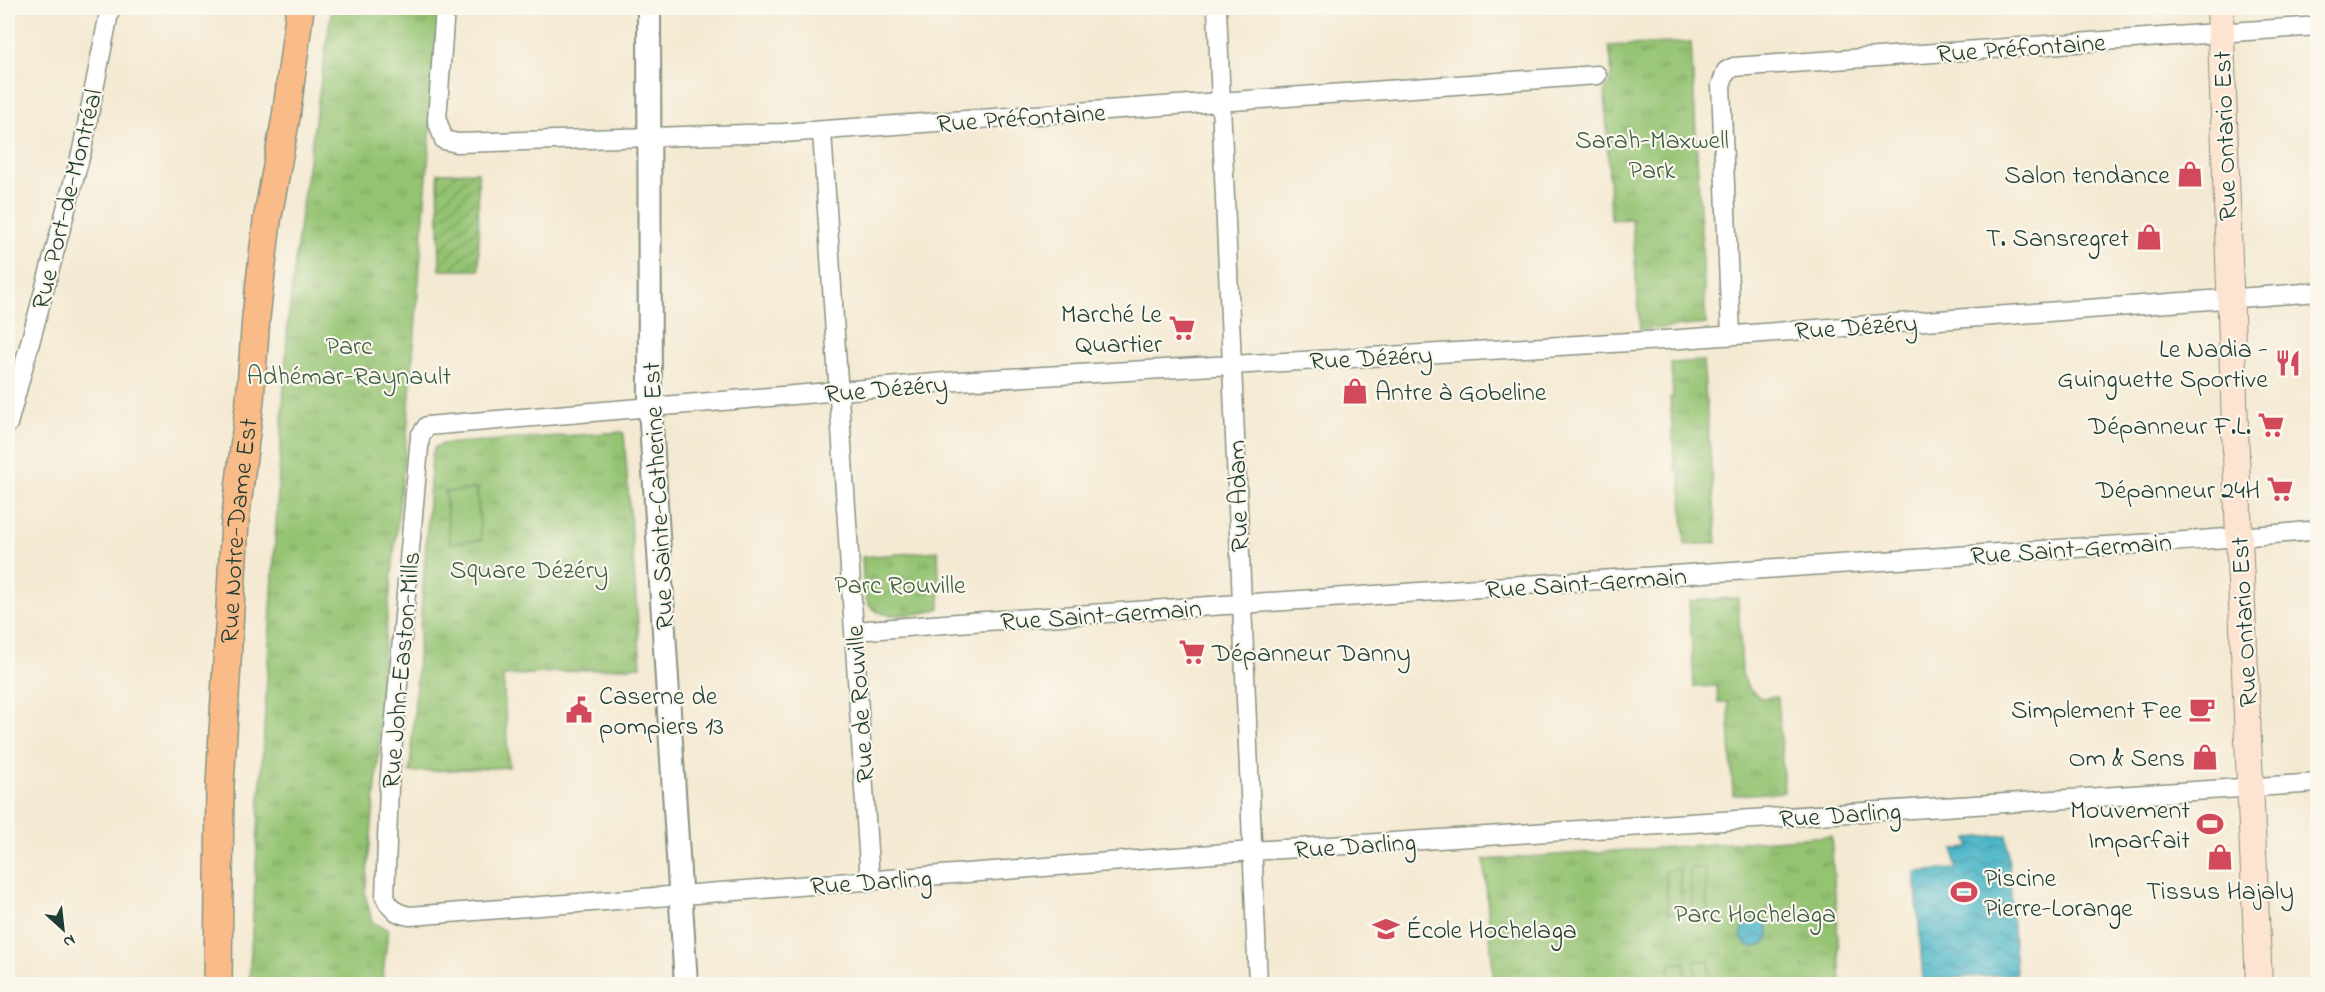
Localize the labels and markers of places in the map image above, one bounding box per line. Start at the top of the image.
place label: Salon tendance [2004,158,2170,196]
shop icon: Salon tendance [2175,159,2205,189]
place label: T. Sansregret [1986,221,2129,259]
shop icon: T. Sansregret [2134,222,2164,252]
place label: Marché Le Quartier [1061,297,1163,365]
supermarket icon: Marché Le Quartier [1167,313,1197,343]
place label: Le Nadia - Guinguette Sportive [2057,332,2268,400]
restaurant icon: Le Nadia - Guinguette Sportive [2273,348,2303,378]
place label: Antre à Gobeline [1375,375,1547,413]
shop icon: Antre à Gobeline [1340,376,1370,406]
place label: Dépanneur F.L. [2087,409,2251,447]
supermarket icon: Dépanneur F.L. [2256,410,2286,440]
place label: Dépanneur 24H [2095,473,2260,511]
supermarket icon: Dépanneur 24H [2265,474,2295,504]
place label: Dépanneur Danny [1211,636,1411,674]
supermarket icon: Dépanneur Danny [1177,637,1207,667]
place label: Caserne de pompiers 13 [599,679,724,747]
place label: Simplement Fee [2011,693,2182,731]
cafe icon: Simplement Fee [2187,694,2217,724]
public building icon: Caserne de pompiers 13 [564,695,594,725]
place label: Om & Sens [2068,741,2185,779]
shop icon: Om & Sens [2190,742,2220,772]
place label: Mouvement Imparfait [2070,793,2190,861]
sports icon: Mouvement Imparfait [2195,809,2225,839]
shop icon: Tissus Hajaly [2205,842,2235,872]
place label: Piscine Pierre-Lorange [1984,861,2133,929]
place label: Tissus Hajaly [2146,874,2294,912]
sports icon: Piscine Pierre-Lorange [1949,877,1979,907]
place label: École Hochelaga [1406,913,1577,951]
school or university icon: École Hochelaga [1371,914,1401,944]

